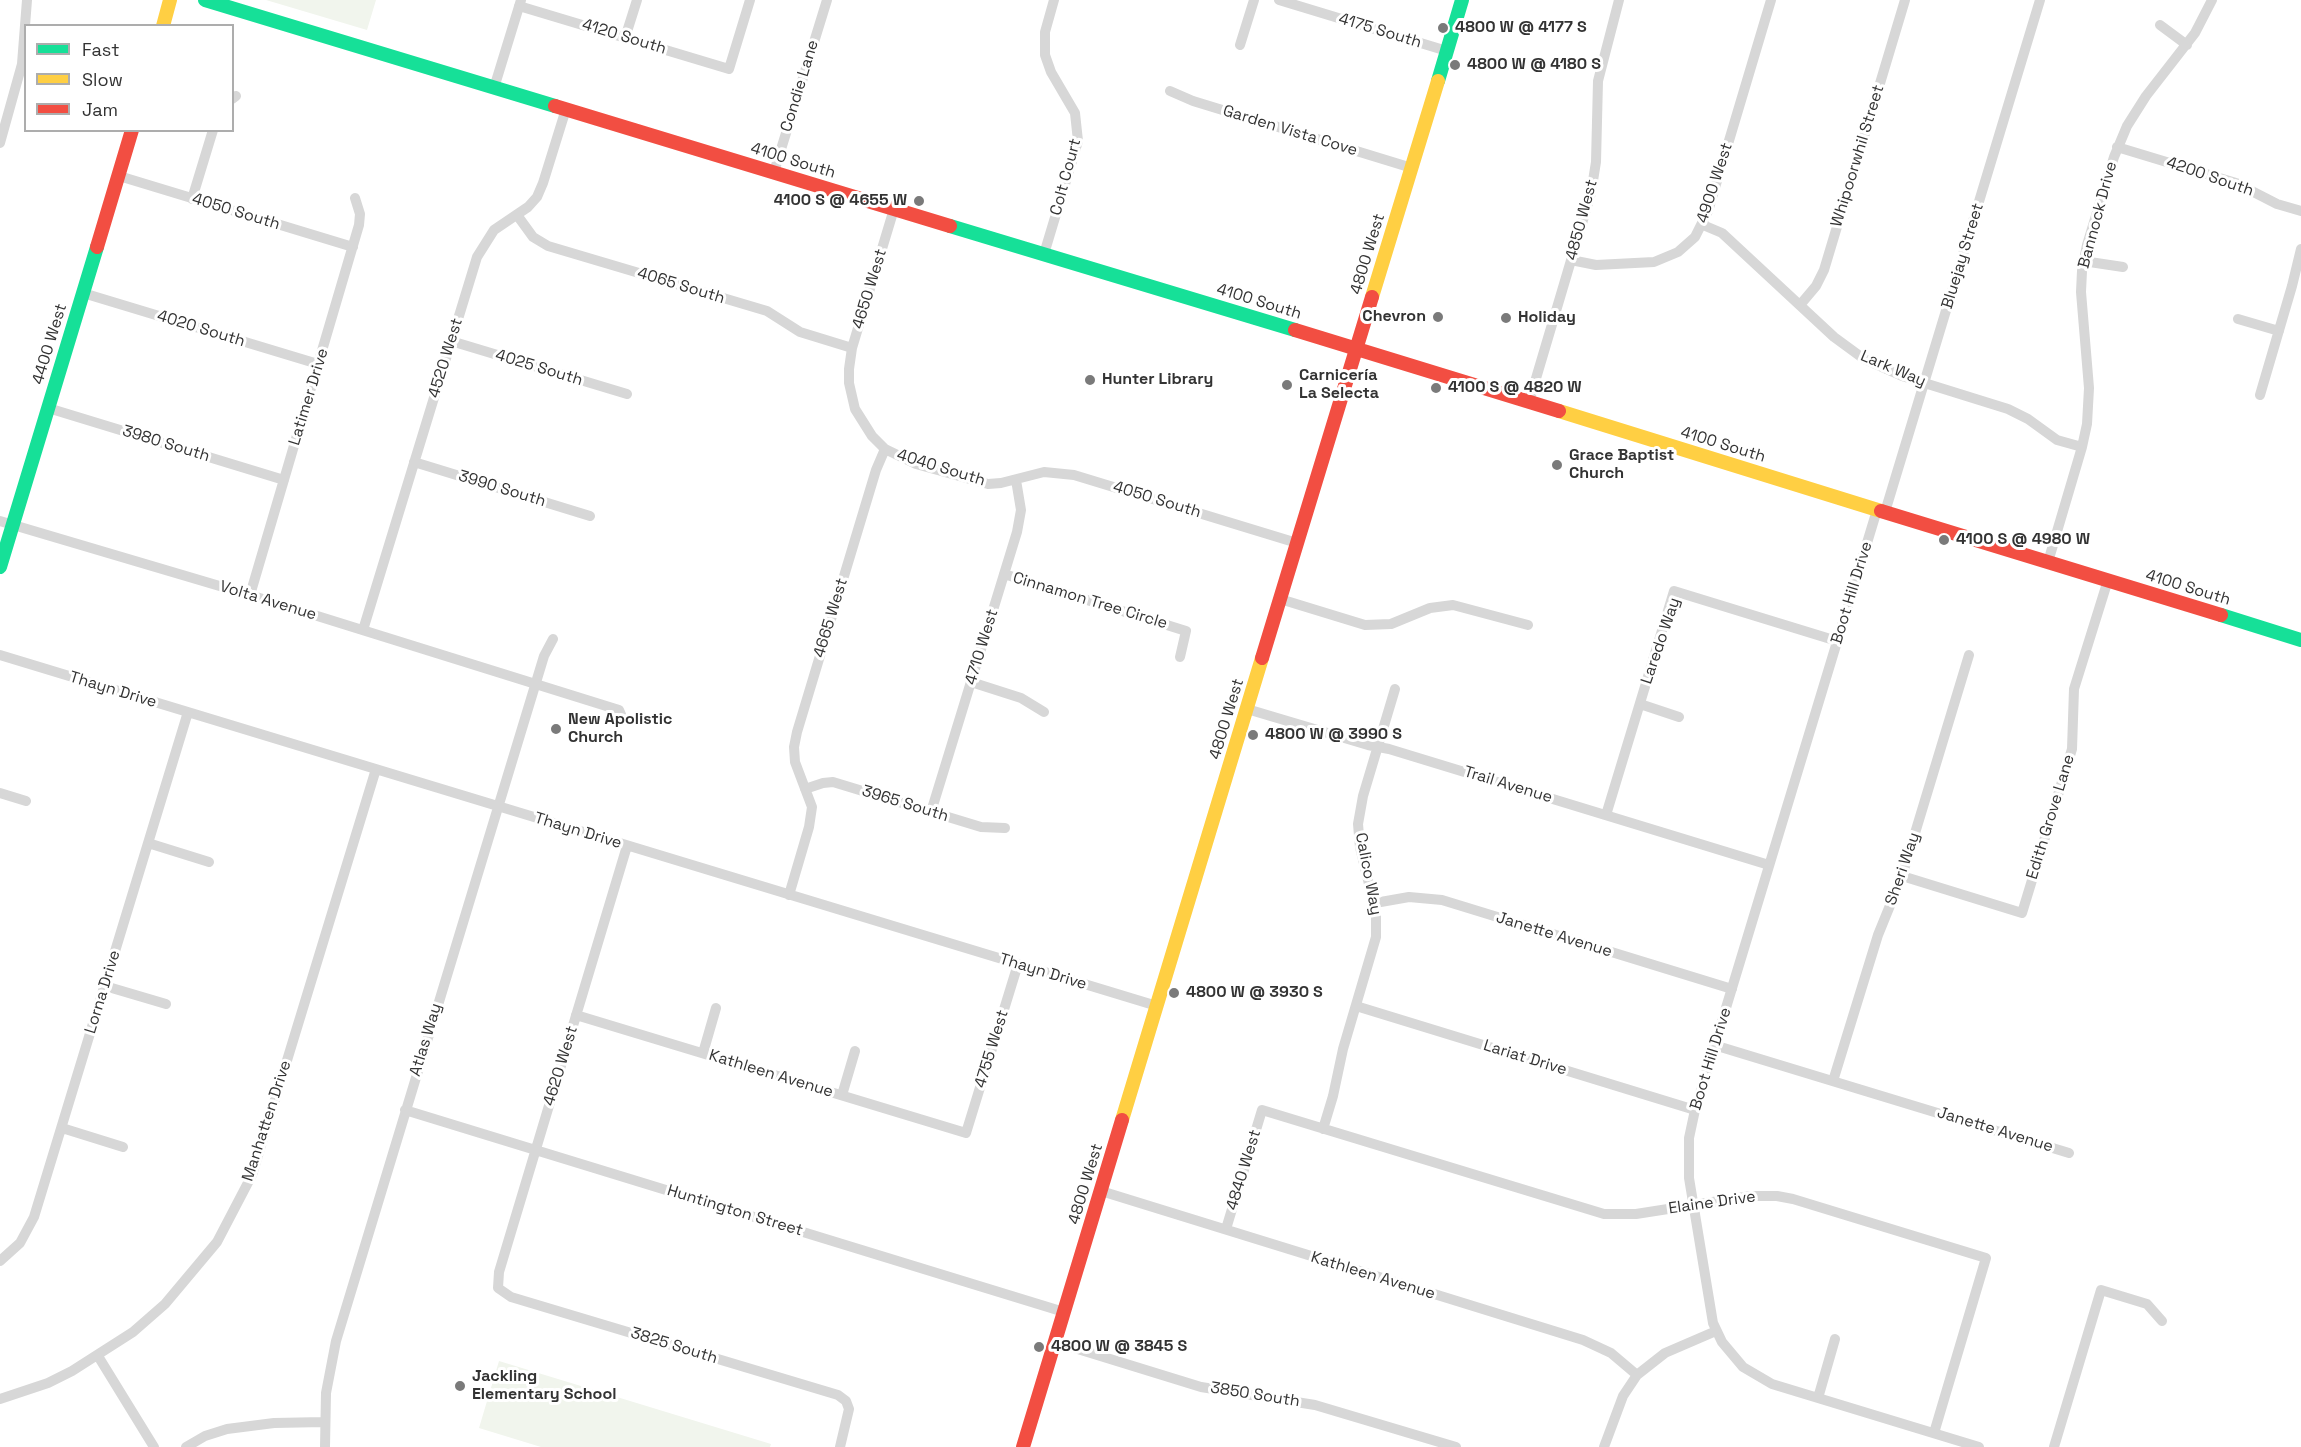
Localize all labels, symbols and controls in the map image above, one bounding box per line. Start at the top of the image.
street label: 4175 South [1336,9,1424,53]
street label: 4120 South [580,15,668,59]
place label: 4800 W @ 4177 S [1455,18,1587,38]
marker: 4800 W @ 4177 S [1436,21,1450,35]
legend [24,24,234,132]
text: Fast [82,38,119,61]
street label: Condie Lane [777,38,823,134]
place label: 4800 W @ 4180 S [1467,55,1601,75]
marker: 4800 W @ 4180 S [1448,58,1462,72]
text: Slow [82,68,123,91]
street label: Whipoorwhil Street [1827,83,1889,229]
text: Jam [82,98,118,121]
street label: Garden Vista Cove [1220,101,1360,161]
street label: Colt Court [1047,136,1085,218]
street label: 4100 South [748,139,838,183]
street label: 4900 West [1693,140,1737,226]
street label: 4200 South [2164,153,2256,201]
street label: Bannock Drive [2075,159,2121,271]
street label: 4850 West [1562,178,1602,262]
street label: 4050 South [190,190,282,234]
place label: 4100 S @ 4655 W [774,191,907,211]
marker: 4100 S @ 4655 W [912,194,926,208]
street label: Bluejay Street [1938,201,1988,311]
street label: 4800 West [1347,211,1389,297]
street label: 4650 West [849,247,891,331]
street label: 4065 South [635,264,727,308]
street label: 4100 South [1214,280,1304,324]
street label: 4400 West [29,301,71,387]
street label: 4020 South [155,307,247,351]
place label: Chevron [1362,307,1426,327]
place label: Holiday [1518,308,1576,328]
marker: Chevron [1431,310,1445,324]
marker: Holiday [1499,311,1513,325]
street label: 4520 West [425,316,467,400]
street label: Latimer Drive [285,346,333,448]
street label: 4025 South [493,346,585,390]
street label: Lark Way [1857,347,1929,391]
place label: Carnicería La Selecta [1299,366,1379,404]
place label: Hunter Library [1102,370,1213,390]
marker: Hunter Library [1083,373,1097,387]
marker: Carnicería La Selecta [1280,378,1294,392]
place label: 4100 S @ 4820 W [1448,378,1582,398]
marker: 4100 S @ 4820 W [1429,381,1443,395]
street label: 3980 South [120,422,212,466]
street label: 4100 South [1678,423,1768,467]
street label: 4040 South [895,445,987,491]
place label: Grace Baptist Church [1569,446,1674,484]
marker: Grace Baptist Church [1550,458,1564,472]
street label: 3990 South [456,467,548,511]
street label: 4050 South [1111,478,1203,522]
place label: 4100 S @ 4980 W [1956,530,2090,550]
marker: 4100 S @ 4980 W [1937,533,1951,547]
street label: Boot Hill Drive [1827,539,1877,647]
street label: 4100 South [2143,566,2233,610]
street label: Cinnamon Tree Circle [1010,568,1170,634]
street label: 4665 West [810,576,852,660]
street label: Volta Avenue [217,577,319,625]
street label: Laredo Way [1637,595,1685,687]
street label: 4710 West [961,607,1003,687]
street label: Thayn Drive [67,668,159,712]
street label: 4800 West [1206,676,1248,762]
place label: New Apolistic Church [568,710,672,748]
marker: New Apolistic Church [549,722,563,736]
place label: 4800 W @ 3990 S [1265,725,1402,745]
marker: 4800 W @ 3990 S [1246,728,1260,742]
street label: Edith Grove Lane [2023,752,2079,882]
street label: Trail Avenue [1461,762,1555,808]
street label: 3965 South [859,782,951,826]
street label: Thayn Drive [532,809,624,853]
street label: Sheri Way [1882,830,1924,908]
street label: Calico Way [1351,831,1385,917]
street label: Janette Avenue [1494,908,1614,962]
street label: Lorna Drive [81,948,125,1036]
street label: Thayn Drive [997,950,1089,994]
place label: 4800 W @ 3930 S [1186,983,1323,1003]
marker: 4800 W @ 3930 S [1167,986,1181,1000]
street label: Atlas Way [406,1001,446,1079]
street label: Boot Hill Drive [1686,1005,1736,1113]
street label: 4755 West [971,1008,1013,1090]
street label: 4620 West [540,1024,582,1108]
street label: Lariat Drive [1481,1036,1569,1080]
street label: Kathleen Avenue [707,1046,835,1102]
street label: Manhatten Drive [238,1058,296,1184]
street label: Janette Avenue [1935,1103,2055,1157]
street label: 4840 West [1223,1127,1265,1213]
street label: 4800 West [1065,1141,1107,1227]
street label: Huntington Street [665,1181,805,1241]
street label: Elaine Drive [1667,1187,1757,1219]
street label: Kathleen Avenue [1309,1248,1437,1304]
street label: 3825 South [628,1324,720,1368]
place label: 4800 W @ 3845 S [1051,1337,1187,1357]
marker: 4800 W @ 3845 S [1032,1340,1046,1354]
place label: Jackling Elementary School [472,1367,616,1405]
street label: 3850 South [1209,1378,1301,1412]
marker: Jackling Elementary School [453,1379,467,1393]

